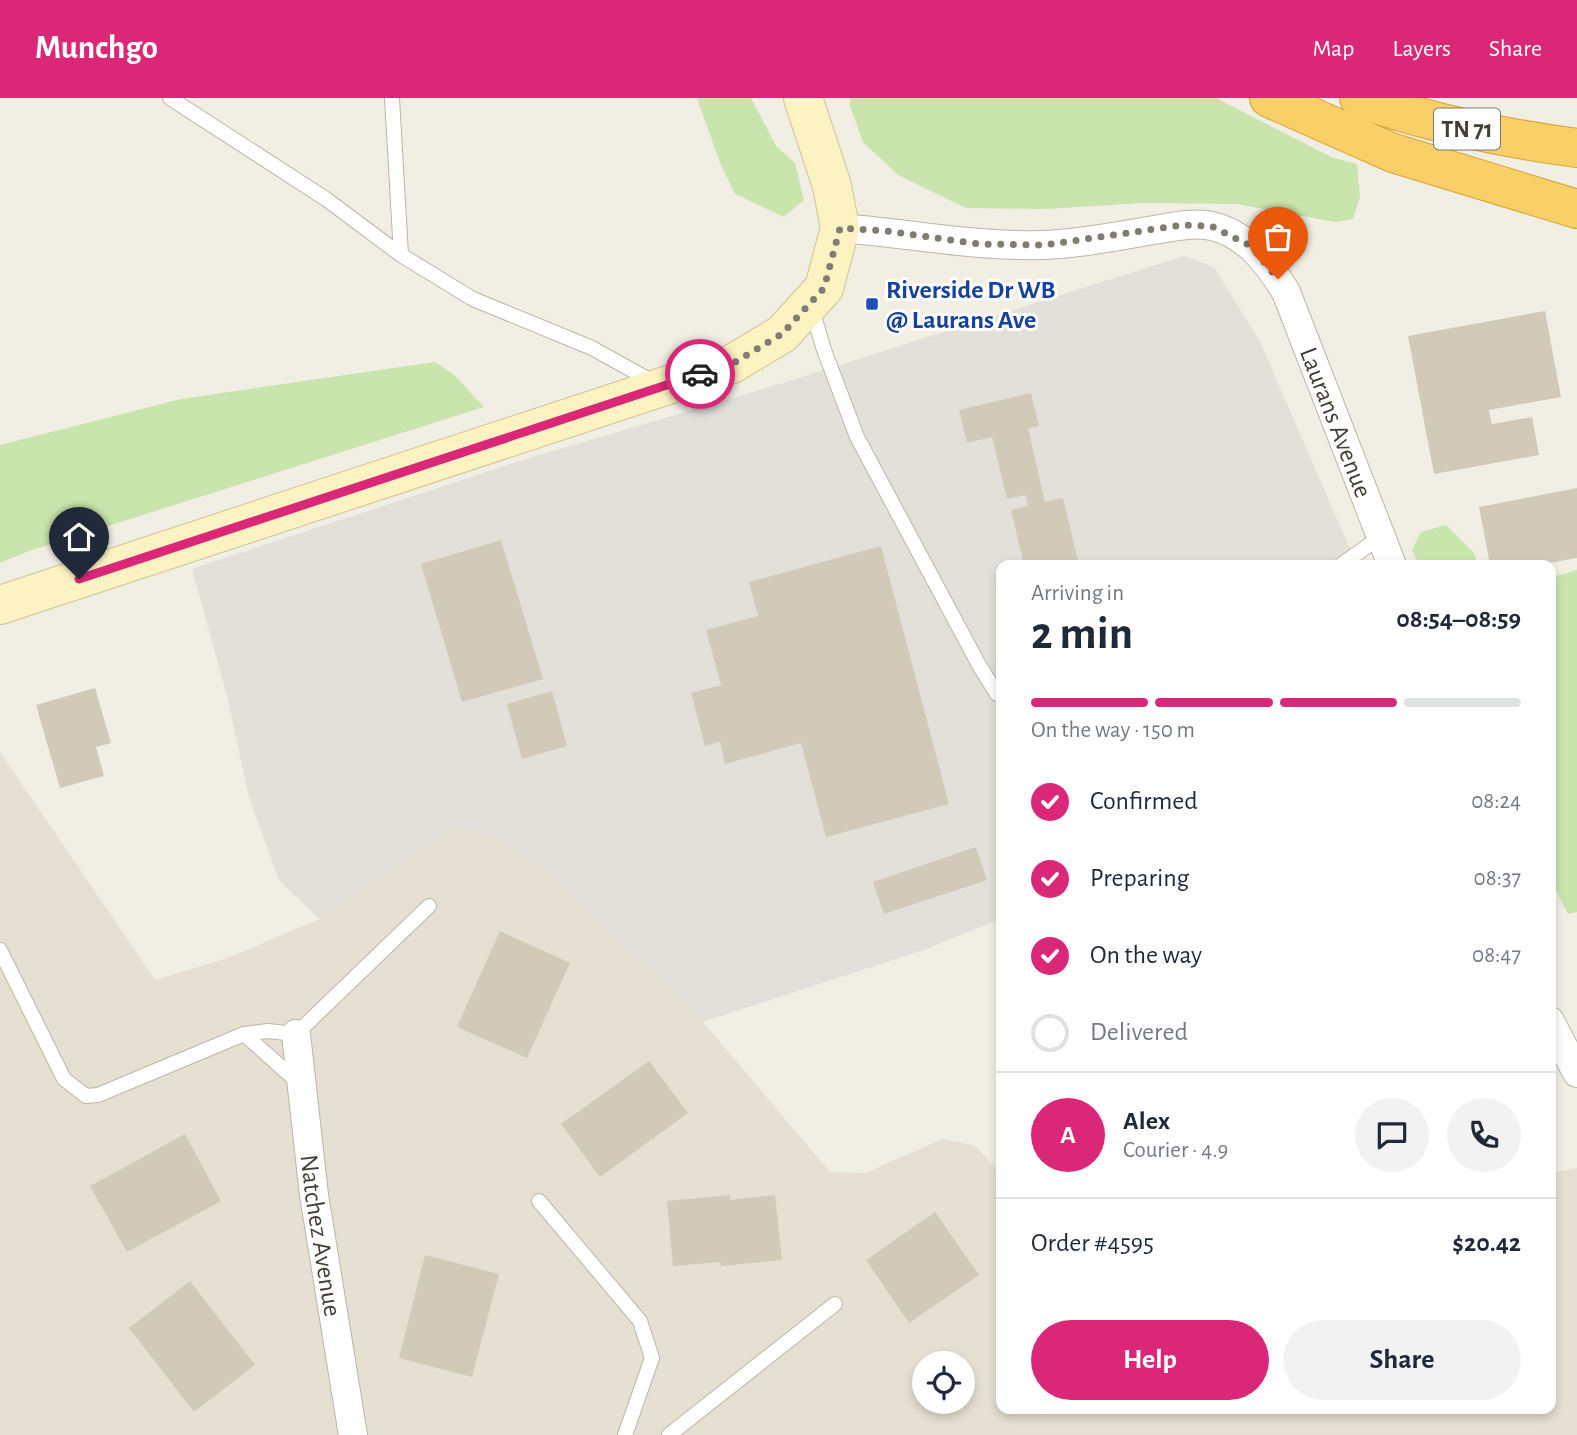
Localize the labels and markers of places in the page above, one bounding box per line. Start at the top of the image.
pin [1248,207,1308,279]
place label: Riverside Dr WB @ Laurans Ave [886,277,1056,333]
marker: Riverside Dr WB @ Laurans Ave [864,296,880,312]
pin [49,507,109,579]

